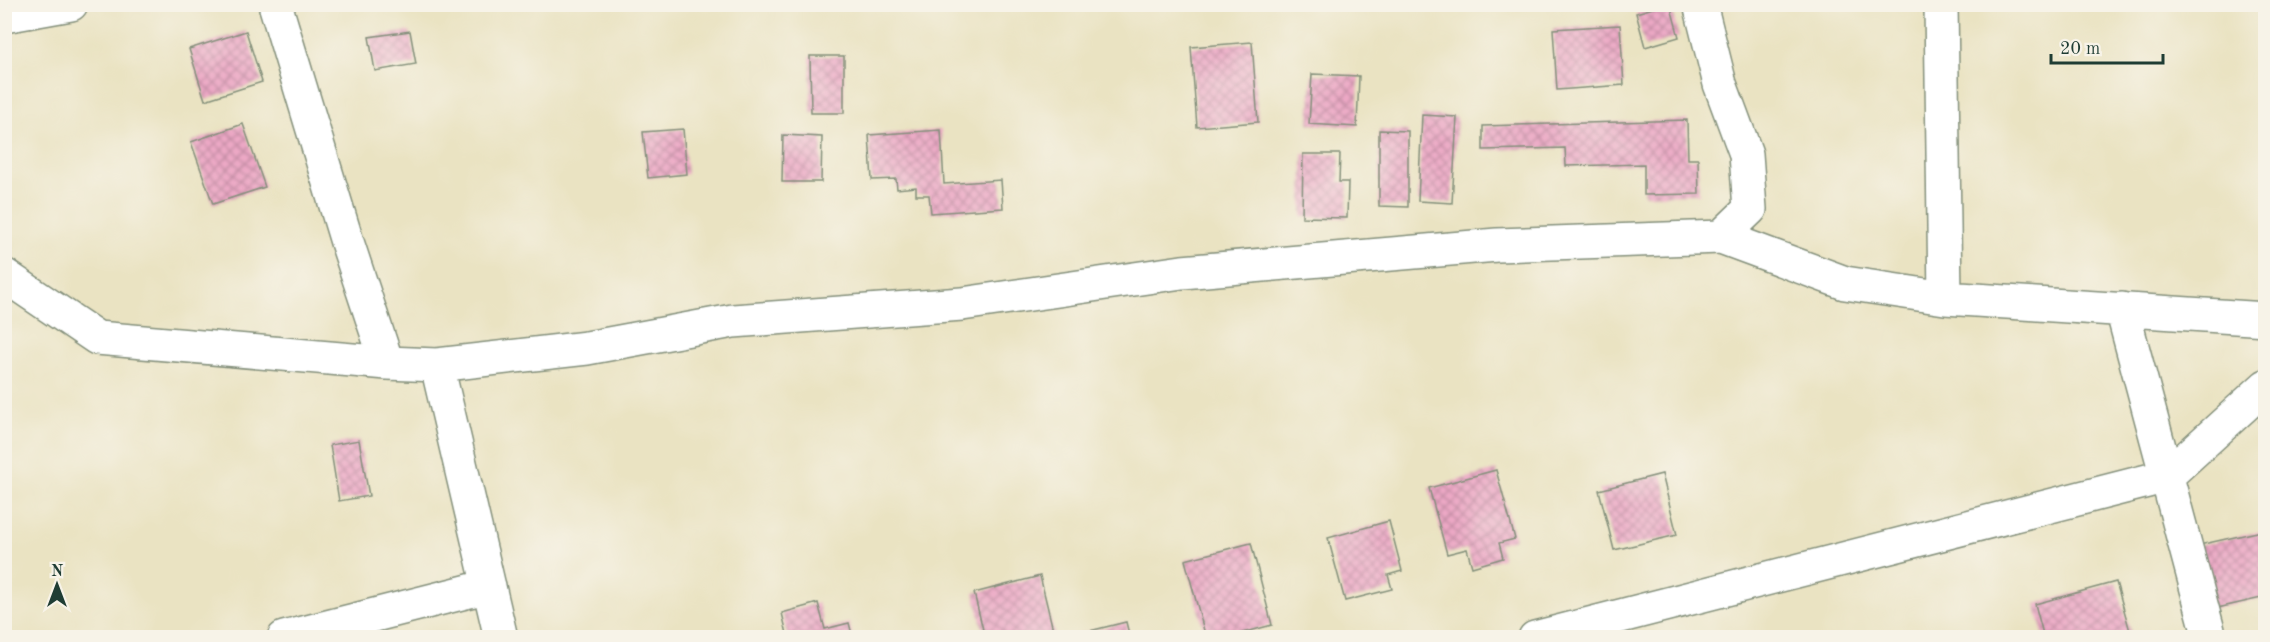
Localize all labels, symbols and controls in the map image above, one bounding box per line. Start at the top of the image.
scale bar [2051,27,2164,65]
text: 20 m [2060,40,2100,58]
north arrow [27,555,87,615]
text: N [51,564,64,580]

